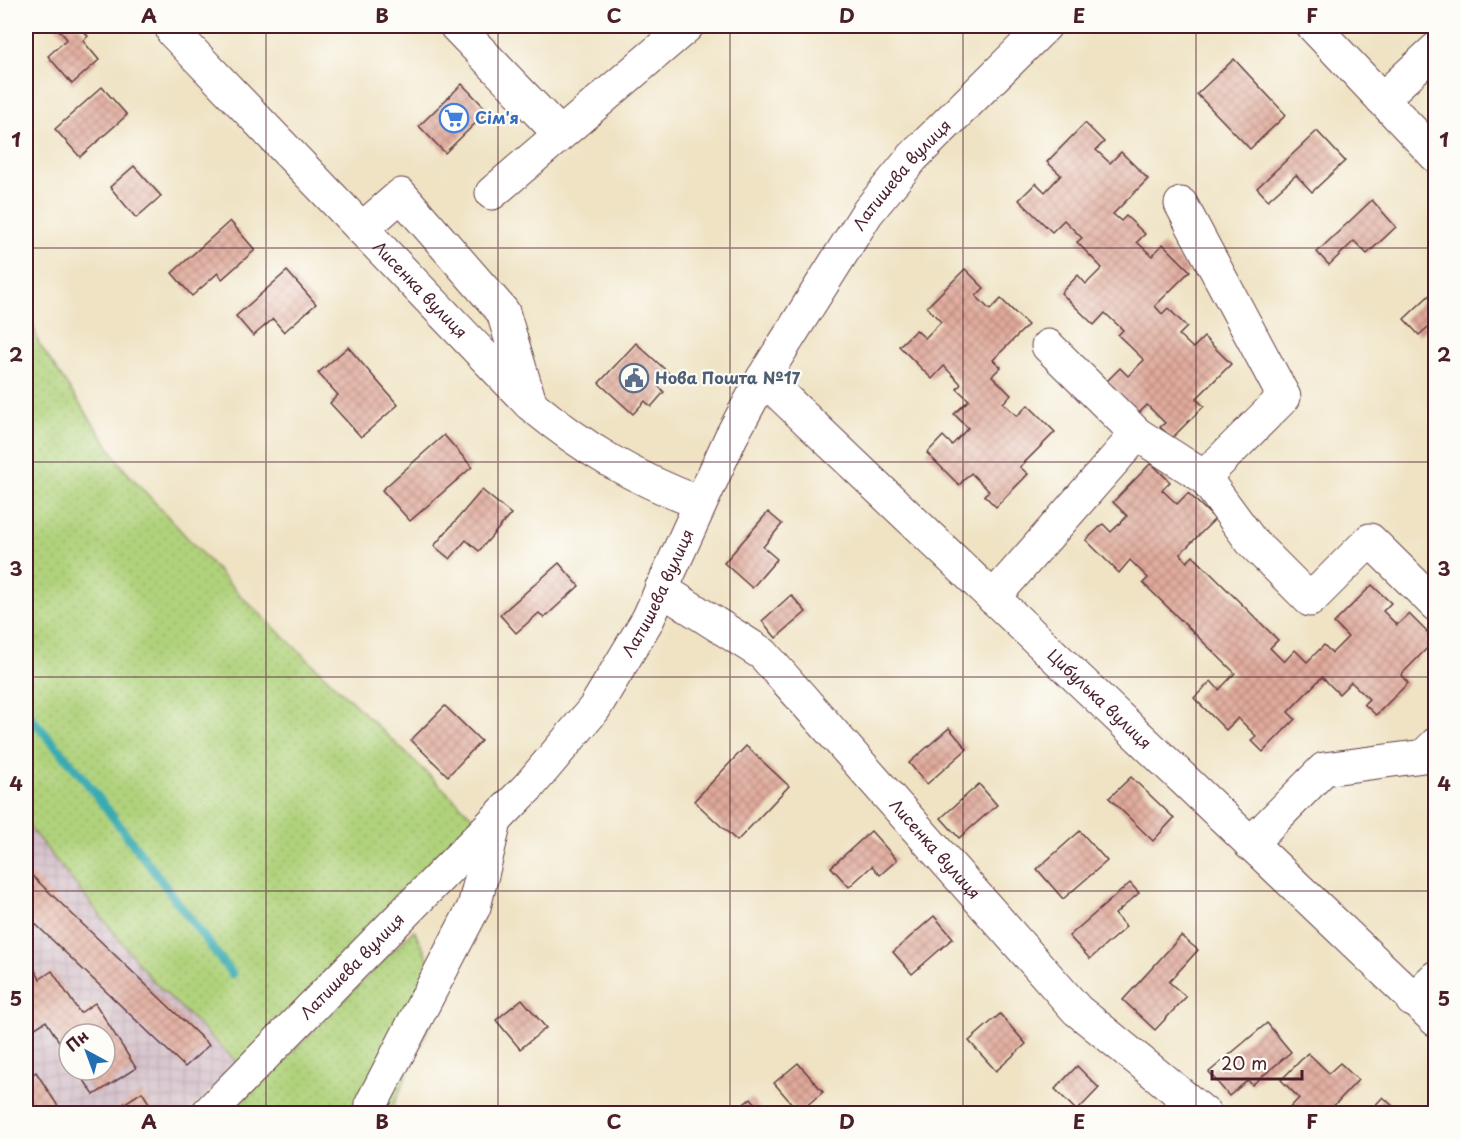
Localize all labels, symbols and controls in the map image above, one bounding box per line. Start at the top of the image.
text: A [141,0,157,30]
text: B [375,0,389,30]
text: C [606,0,622,30]
text: D [839,0,855,30]
text: E [1073,0,1085,30]
text: F [1306,0,1318,30]
supermarket icon: Сім'я [438,102,470,134]
place label: Сім'я [475,105,519,129]
street label: Латишева вулиця [846,113,956,235]
text: 1 [11,124,21,154]
text: 1 [1439,124,1449,154]
street label: Лисенка вулиця [368,235,473,343]
text: 2 [9,339,23,369]
text: 2 [1437,339,1451,369]
public building icon: Нова Пошта №17 [618,362,650,394]
place label: Нова Пошта №17 [655,365,801,389]
street label: Латишева вулиця [615,525,699,661]
text: 3 [9,553,23,583]
text: 3 [1437,553,1451,583]
street label: Цибулька вулиця [1043,643,1158,754]
text: 4 [9,768,23,798]
text: 4 [1437,768,1451,798]
street label: Лисенка вулиця [885,793,987,904]
street label: Латишева вулиця [294,907,409,1024]
text: 5 [10,983,22,1013]
text: 5 [1438,983,1450,1013]
north arrow [57,1022,117,1082]
text: Пн [60,1023,93,1057]
scale bar [1212,1043,1302,1081]
text: 20 m [1221,1049,1267,1076]
text: A [141,1106,157,1136]
text: B [375,1106,389,1136]
text: C [606,1106,622,1136]
text: D [839,1106,855,1136]
text: E [1073,1106,1085,1136]
text: F [1306,1106,1318,1136]

